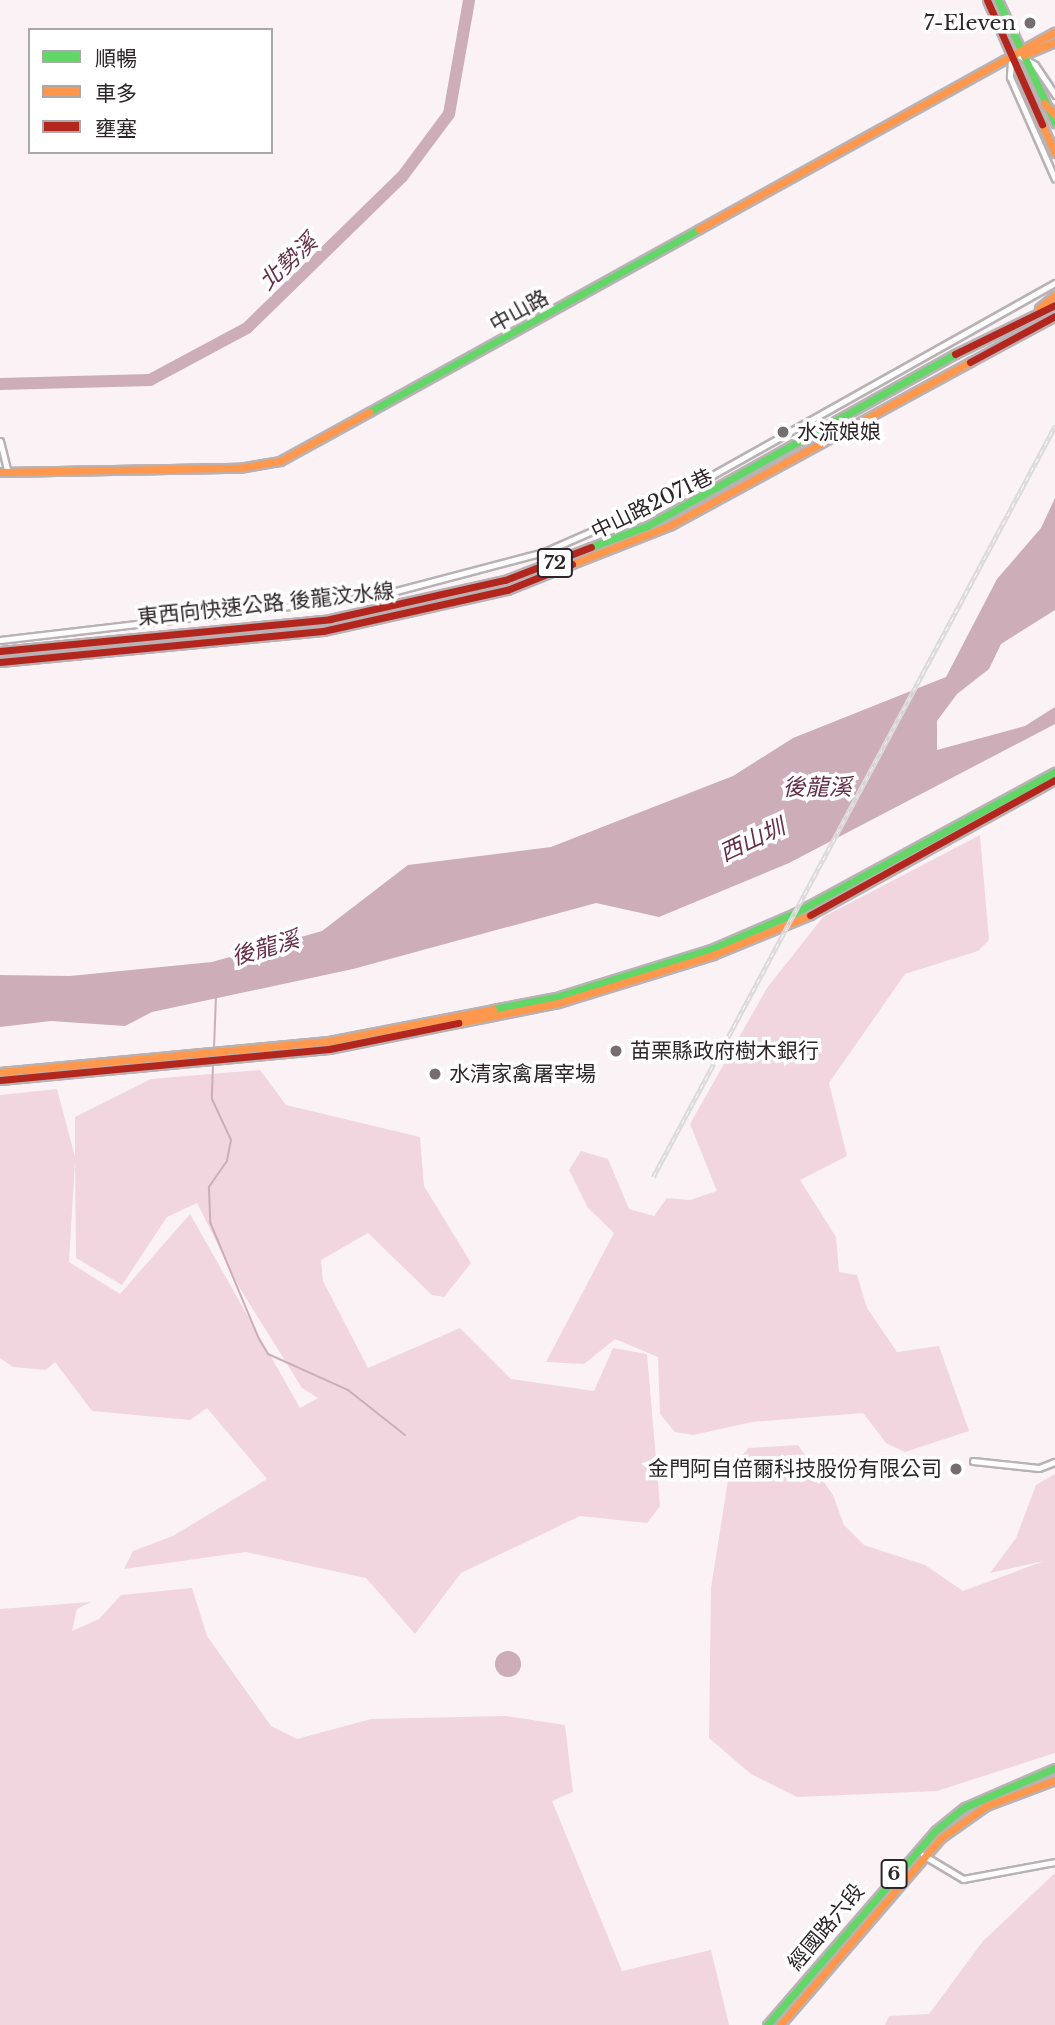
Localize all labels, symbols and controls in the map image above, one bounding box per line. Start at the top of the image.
place label: 7-Eleven [924,10,1016,36]
marker: 7-Eleven [1022,15,1038,31]
legend [28,28,273,154]
text: 順暢 [95,46,137,72]
text: 車多 [95,81,137,107]
text: 壅塞 [95,116,137,142]
water label: 北勢溪 [253,228,323,296]
street label: 中山路 [485,285,553,337]
place label: 水流娘娘 [797,419,881,445]
marker: 水流娘娘 [775,424,791,440]
street label: 中山路2071巷 [587,464,717,544]
road number: 72 [536,548,574,578]
street label: 東西向快速公路 後龍汶水線 [136,578,396,630]
water label: 後龍溪 [783,773,851,801]
water label: 西山圳 [715,813,789,867]
water label: 後龍溪 [228,925,302,971]
place label: 苗栗縣政府樹木銀行 [630,1038,819,1064]
marker: 苗栗縣政府樹木銀行 [608,1043,624,1059]
place label: 水清家禽屠宰場 [449,1061,596,1087]
marker: 水清家禽屠宰場 [427,1066,443,1082]
place label: 金門阿自倍爾科技股份有限公司 [648,1456,942,1482]
marker: 金門阿自倍爾科技股份有限公司 [948,1461,964,1477]
road number: 6 [880,1858,908,1890]
street label: 經國路六段 [783,1879,869,1975]

